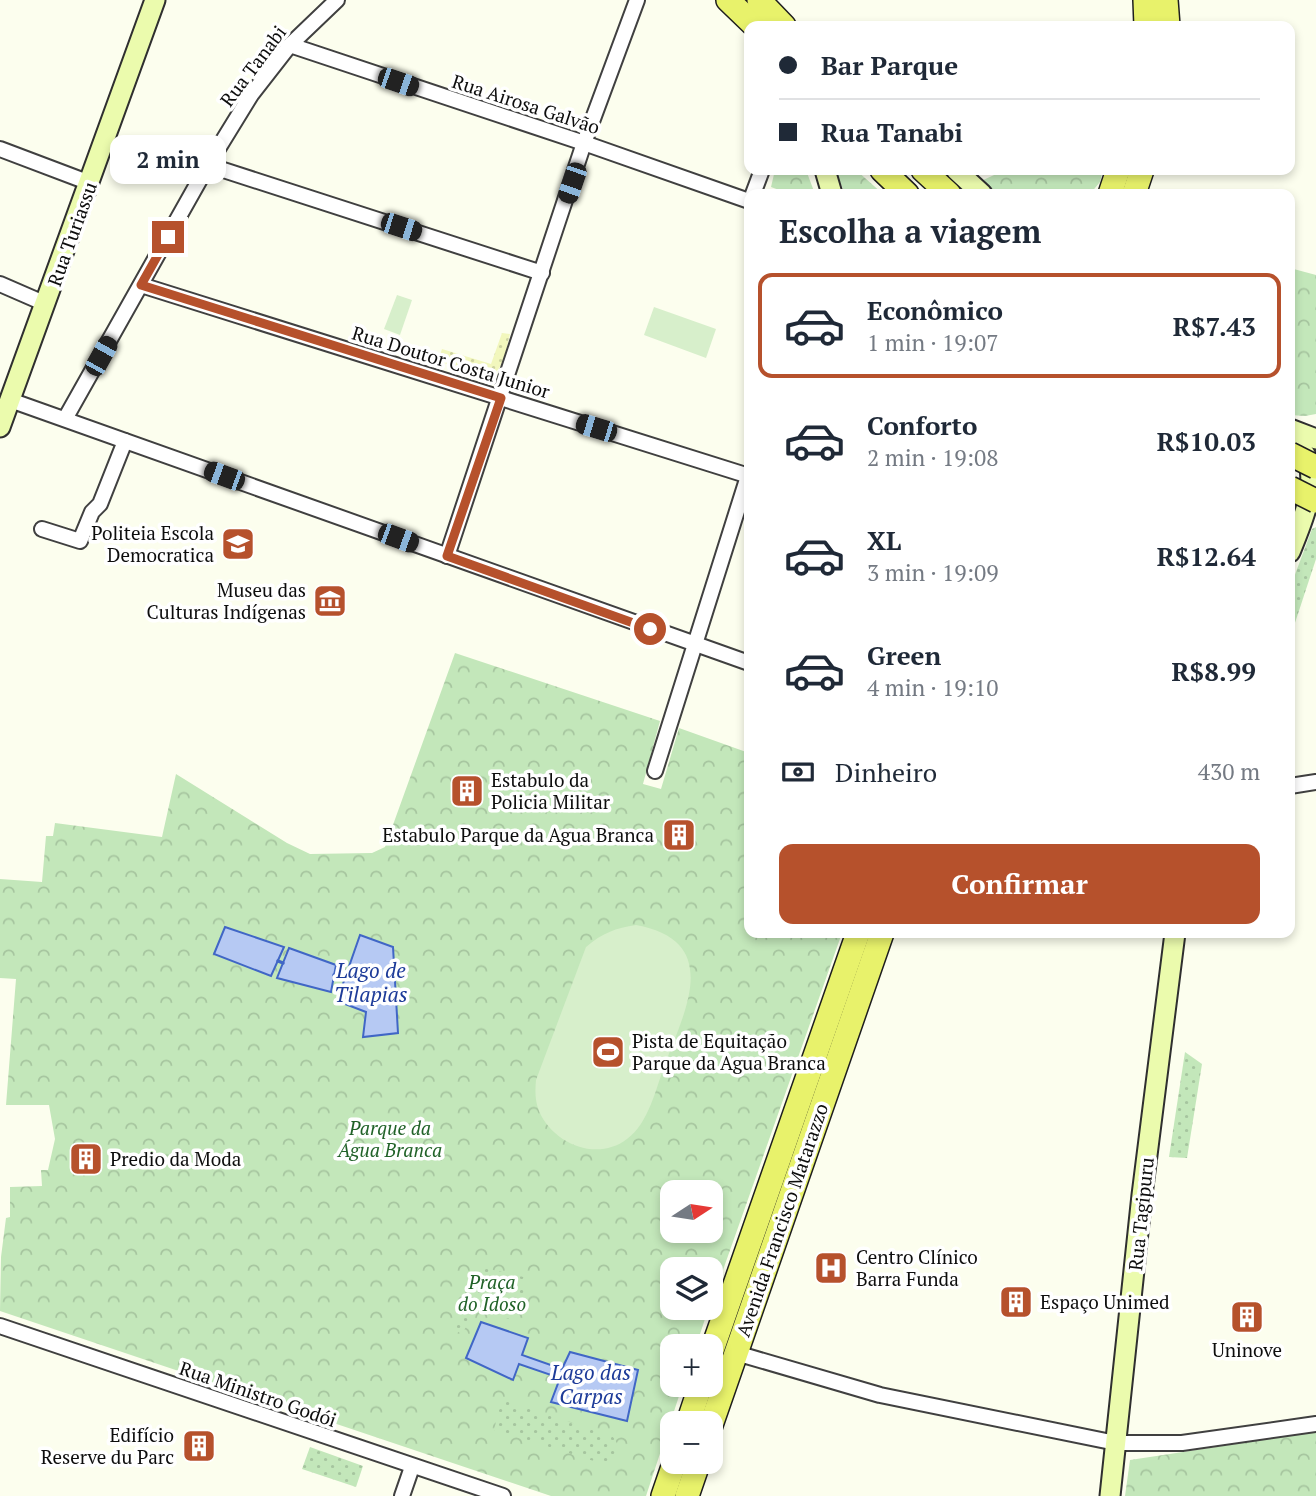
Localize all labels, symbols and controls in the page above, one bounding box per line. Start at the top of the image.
street label: Rua Tanabi [214,20,291,111]
text: Bar Parque [821,48,958,82]
car [375,65,422,99]
street label: Rua Airosa Galvão [449,68,603,139]
text: Rua Tanabi [821,115,963,149]
callout: 2 min [110,135,226,184]
text: 2 min [137,144,199,175]
car [556,160,589,206]
street label: Rua Turiassu [41,178,102,289]
text: Escolha a viagem [779,210,1041,252]
car [378,211,425,243]
route end [152,221,184,253]
text: Econômico [867,293,1003,327]
icon: car [783,294,846,357]
text: R$7.43 [1173,309,1256,343]
street label: Rua Doutor Costa Junior [349,320,554,404]
text: 1 min · 19:07 [867,327,999,358]
car [82,333,121,379]
text: Conforto [867,408,977,442]
icon: car [783,409,846,472]
car [573,412,620,444]
text: R$10.03 [1157,424,1256,458]
text: 2 min · 19:08 [867,442,999,473]
car [201,459,248,493]
place label: Politeia Escola Democratica [91,520,214,567]
car [375,521,422,555]
text: XL [867,523,901,557]
icon: car [783,524,846,587]
school or university icon: Politeia Escola Democratica [219,525,257,563]
text: R$12.64 [1157,539,1256,573]
text: 3 min · 19:09 [867,557,999,588]
place label: Museu das Culturas Indígenas [147,577,306,624]
museum icon: Museu das Culturas Indígenas [311,582,349,620]
route start [634,613,666,645]
text: Green [867,638,941,672]
icon: car [783,639,846,702]
text: R$8.99 [1171,654,1256,688]
text: 4 min · 19:10 [867,672,999,703]
icon: cash [779,753,817,791]
text: Dinheiro [835,755,937,789]
text: 430 m [1198,756,1260,787]
place label: Estabulo da Policia Militar [491,767,611,814]
building icon: Estabulo da Policia Militar [448,772,486,810]
building icon: Estabulo Parque da Agua Branca [660,816,698,854]
place label: Estabulo Parque da Agua Branca [382,822,654,847]
button: Confirmar [779,844,1260,924]
water label: Lago de Tilapias [334,956,408,1008]
place label: Pista de Equitação Parque da Agua Branca [632,1028,826,1075]
sports icon: Pista de Equitação Parque da Agua Branca [589,1033,627,1071]
street label: Avenida Francisco Matarazzo [730,1100,833,1340]
park label: Parque da Água Branca [337,1115,442,1162]
building icon: Predio da Moda [67,1140,105,1178]
place label: Predio da Moda [110,1146,242,1171]
street label: Rua Tagipuru [1122,1156,1159,1272]
north arrow [660,1180,723,1242]
map controls [660,1180,723,1474]
place label: Centro Clínico Barra Funda [856,1244,978,1291]
hospital icon: Centro Clínico Barra Funda [812,1249,850,1287]
button: layers [660,1257,723,1320]
park label: Praça do Idoso [458,1269,526,1316]
building icon: Espaço Unimed [997,1283,1035,1321]
place label: Espaço Unimed [1040,1289,1170,1314]
building icon: Uninove [1228,1298,1266,1336]
button: + [660,1334,723,1397]
place label: Uninove [1212,1337,1282,1362]
street label: Rua Ministro Godói [176,1355,340,1432]
water label: Lago das Carpas [550,1358,631,1410]
button: − [660,1411,723,1474]
place label: Edifício Reserve du Parc [41,1422,174,1469]
building icon: Edifício Reserve du Parc [180,1427,218,1465]

